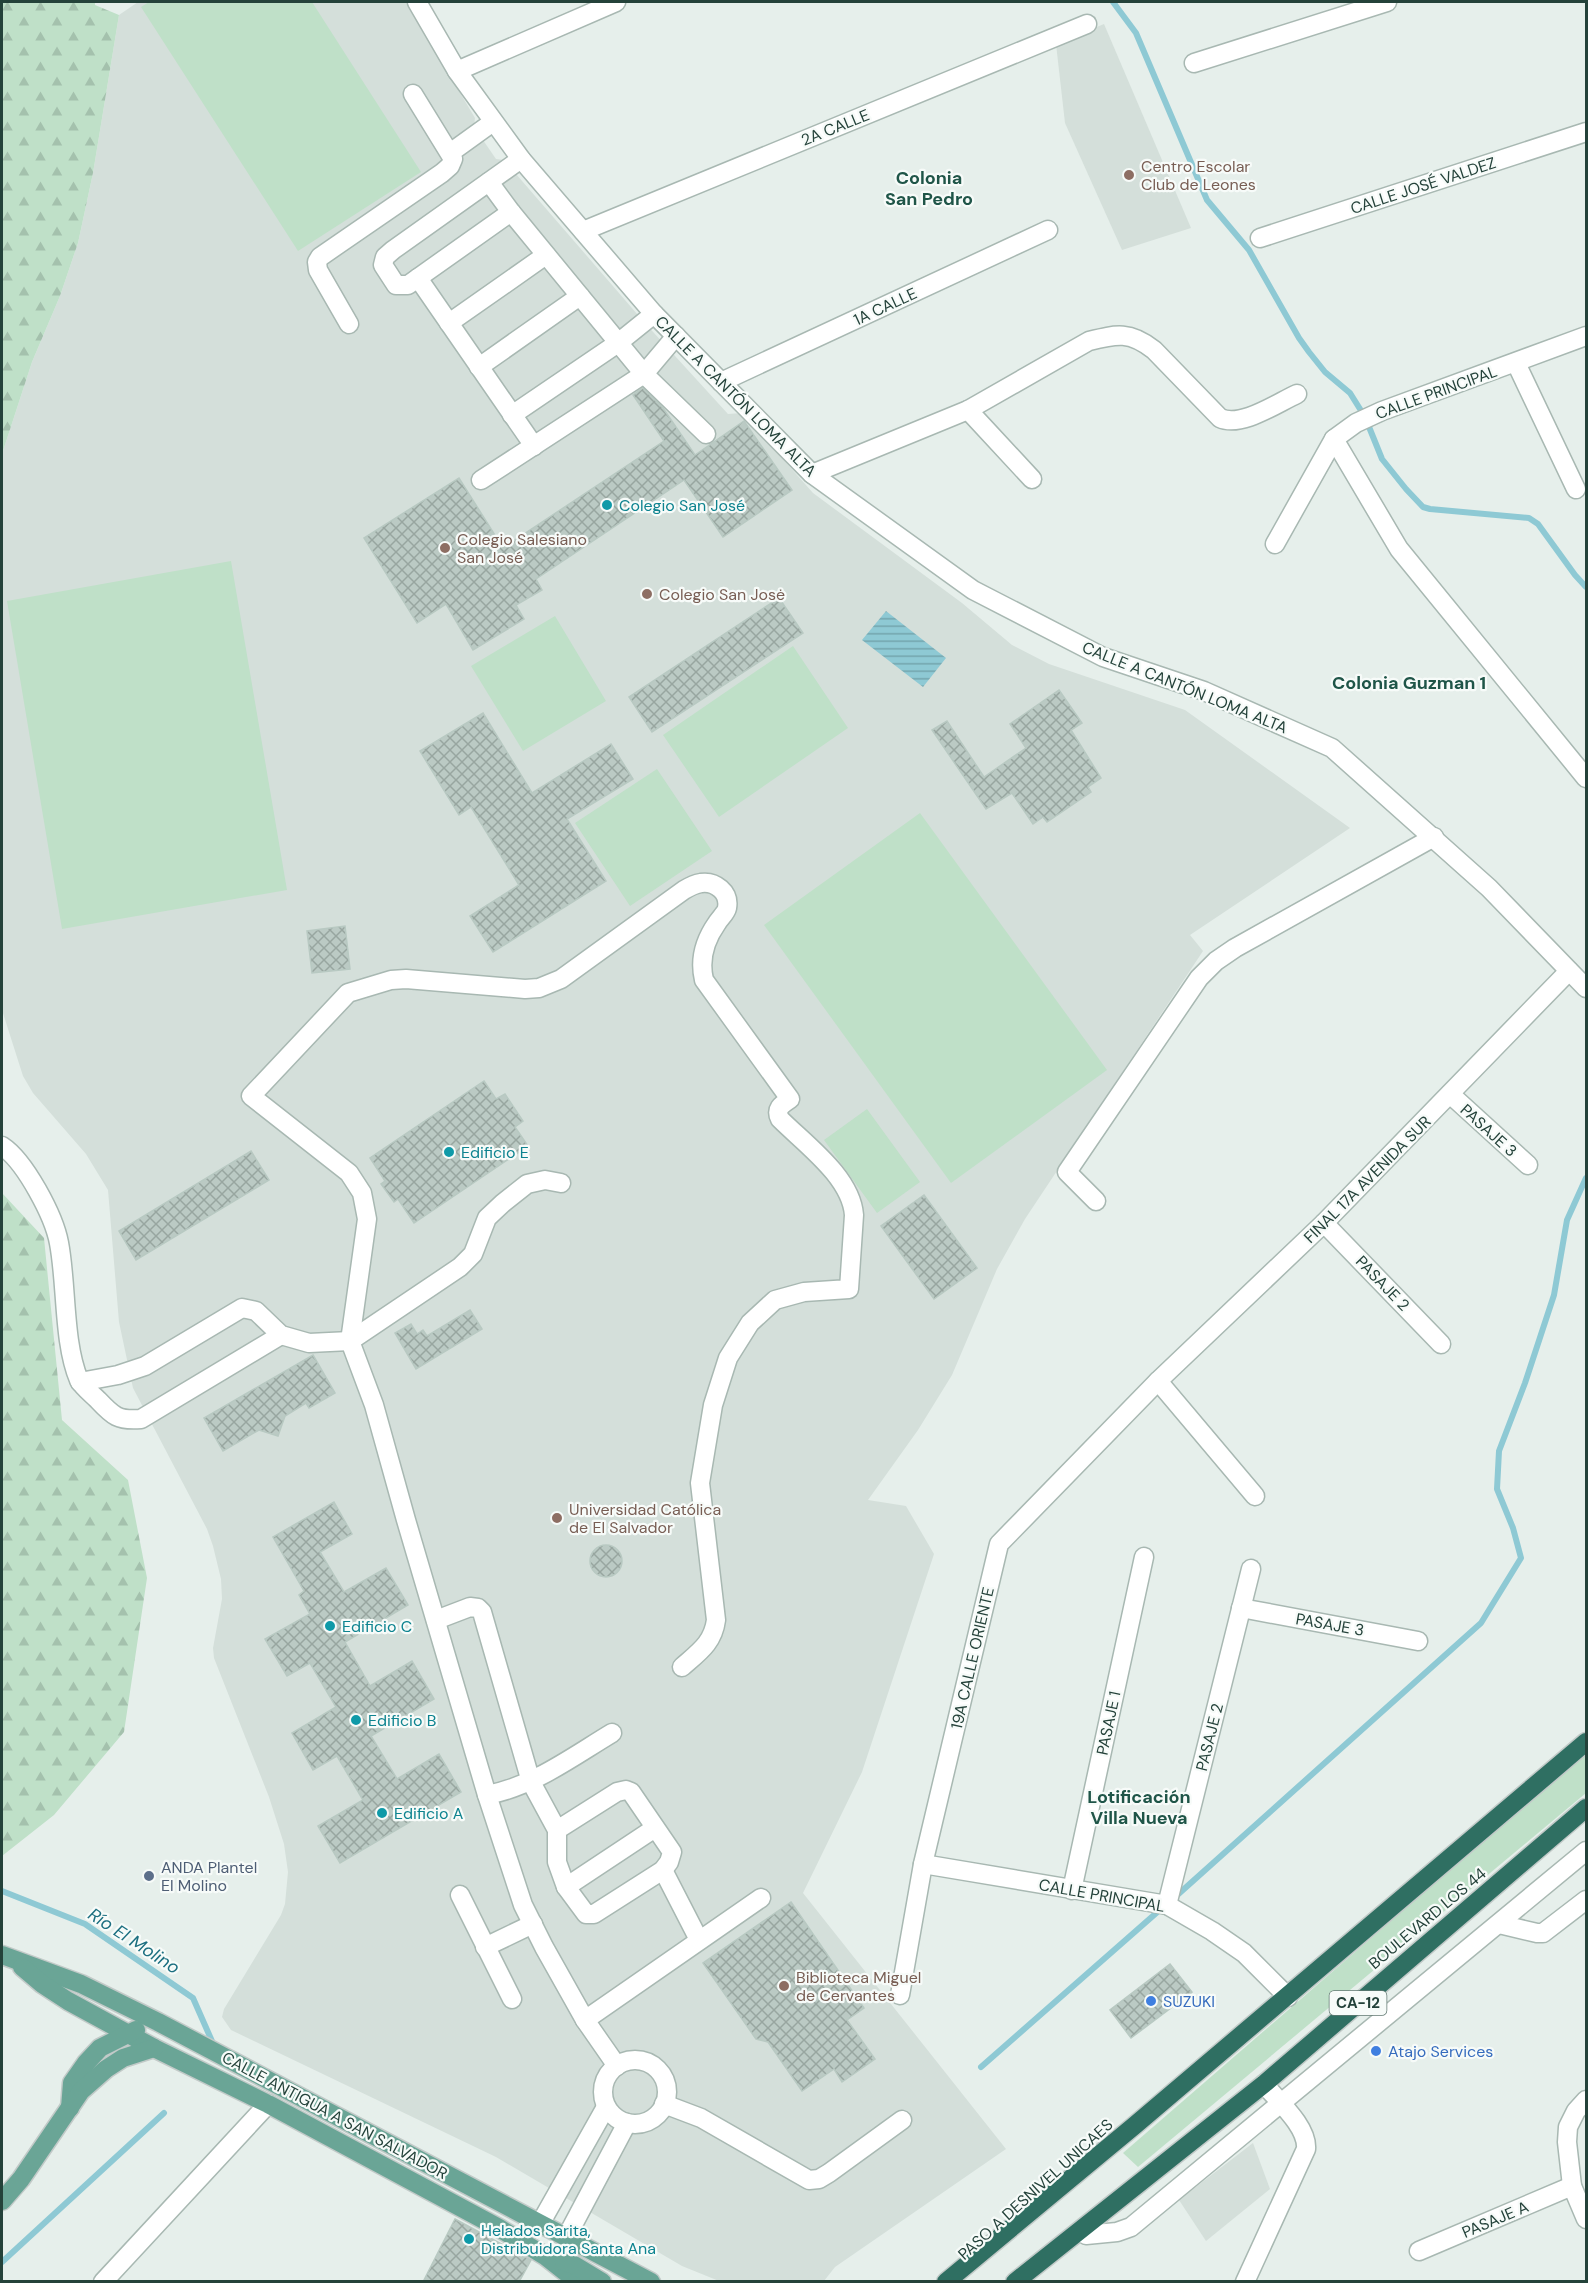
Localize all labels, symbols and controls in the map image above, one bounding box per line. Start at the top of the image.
street label: 2A CALLE [798,104,872,151]
street label: CALLE JOSÉ VALDEZ [1348,152,1499,219]
place label: Centro Escolar Club de Leones [1141,156,1256,195]
district label: Colonia San Pedro [885,166,973,211]
marker: Centro Escolar Club de Leones [1122,168,1136,182]
street label: 1A CALLE [850,283,920,330]
street label: CALLE A CANTÓN LOMA ALTA [651,311,821,482]
street label: CALLE PRINCIPAL [1373,361,1500,424]
place label: Colegio San José [619,495,745,516]
marker: Colegio San José [600,498,614,512]
place label: Colegio Salesiano San José [457,529,587,568]
marker: Colegio Salesiano San José [438,541,452,555]
place label: Colegio San Josė [659,584,785,605]
marker: Colegio San Josė [640,587,654,601]
street label: CALLE A CANTÓN LOMA ALTA [1079,637,1291,738]
district label: Colonia Guzman 1 [1332,671,1486,695]
street label: PASAJE 3 [1456,1099,1521,1161]
street label: FINAL 17A AVENIDA SUR [1299,1111,1435,1247]
place label: Edificio E [461,1142,529,1163]
marker: Edificio E [442,1145,456,1159]
street label: PASAJE 2 [1351,1251,1414,1315]
place label: Universidad Católica de El Salvador [569,1499,721,1538]
marker: Universidad Católica de El Salvador [550,1511,564,1525]
street label: 19A CALLE ORIENTE [946,1585,999,1731]
street label: PASAJE 3 [1294,1608,1366,1641]
place label: Edificio C [342,1616,412,1637]
marker: Edificio C [323,1619,337,1633]
street label: PASAJE 1 [1091,1689,1125,1757]
street label: PASAJE 2 [1191,1701,1228,1773]
place label: Edificio B [368,1710,436,1731]
marker: Edificio B [349,1713,363,1727]
district label: Lotificación Villa Nueva [1087,1785,1191,1830]
place label: Edificio A [394,1803,464,1824]
marker: Edificio A [375,1806,389,1820]
place label: ANDA Plantel El Molino [161,1857,257,1896]
street label: BOULEVARD LOS 44 [1364,1863,1491,1974]
marker: ANDA Plantel El Molino [142,1869,156,1883]
street label: CALLE PRINCIPAL [1037,1874,1167,1917]
water label: Río El Molino [84,1902,184,1980]
place label: Biblioteca Miguel de Cervantes [796,1967,921,2006]
marker: Biblioteca Miguel de Cervantes [777,1979,791,1993]
place label: SUZUKI [1163,1991,1215,2012]
road number: CA-12 [1330,1991,1386,2015]
marker: SUZUKI [1144,1994,1158,2008]
place label: Atajo Services [1388,2041,1493,2062]
marker: Atajo Services [1369,2044,1383,2058]
street label: CALLE ANTIGUA A SAN SALVADOR [218,2047,451,2184]
street label: PASO A DESNIVEL UNICAES [954,2114,1117,2265]
street label: PASAJE A [1459,2196,1532,2243]
place label: Helados Sarita, Distribuidora Santa Ana [481,2220,656,2259]
marker: Helados Sarita, Distribuidora Santa Ana [462,2232,476,2246]

